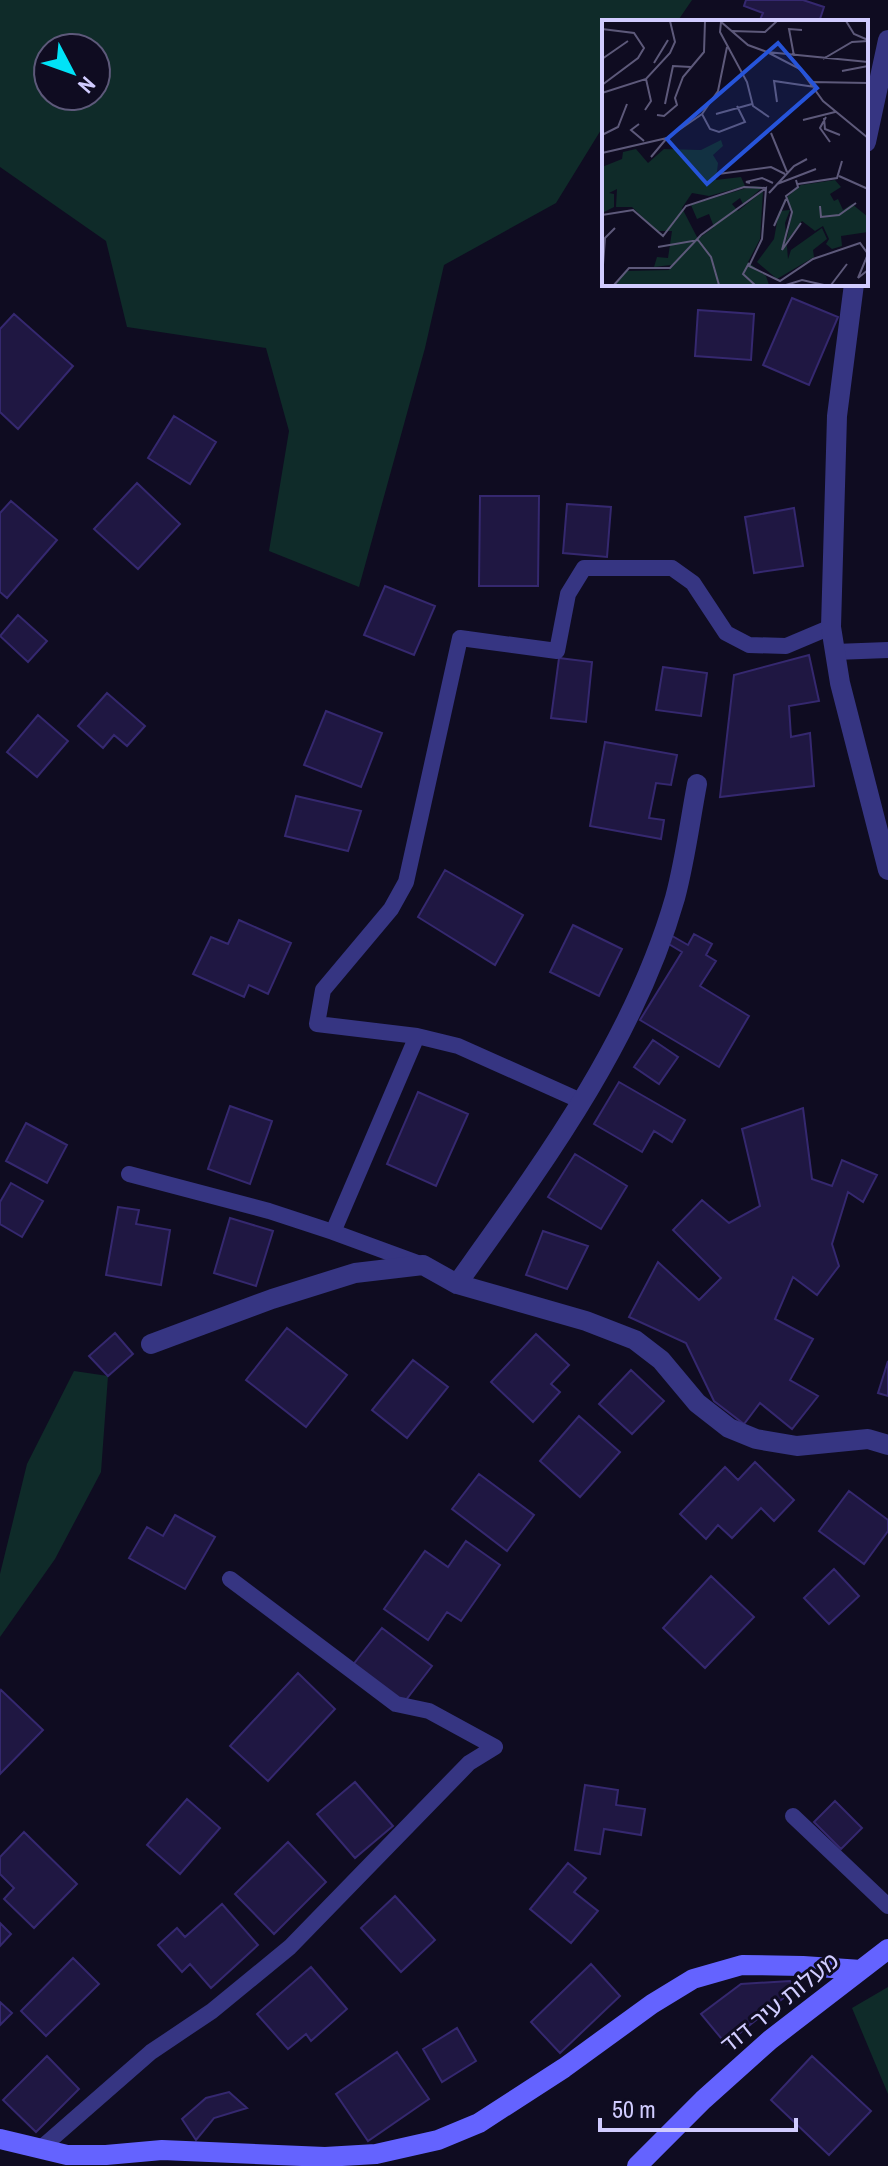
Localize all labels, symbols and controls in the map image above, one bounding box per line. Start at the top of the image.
inset map [602,20,868,286]
north arrow [32,32,112,112]
text: N [71,70,103,100]
street label: מעלות עיר דוד [713,1944,845,2060]
scale bar [600,2082,796,2132]
text: 50 m [612,2093,656,2125]

